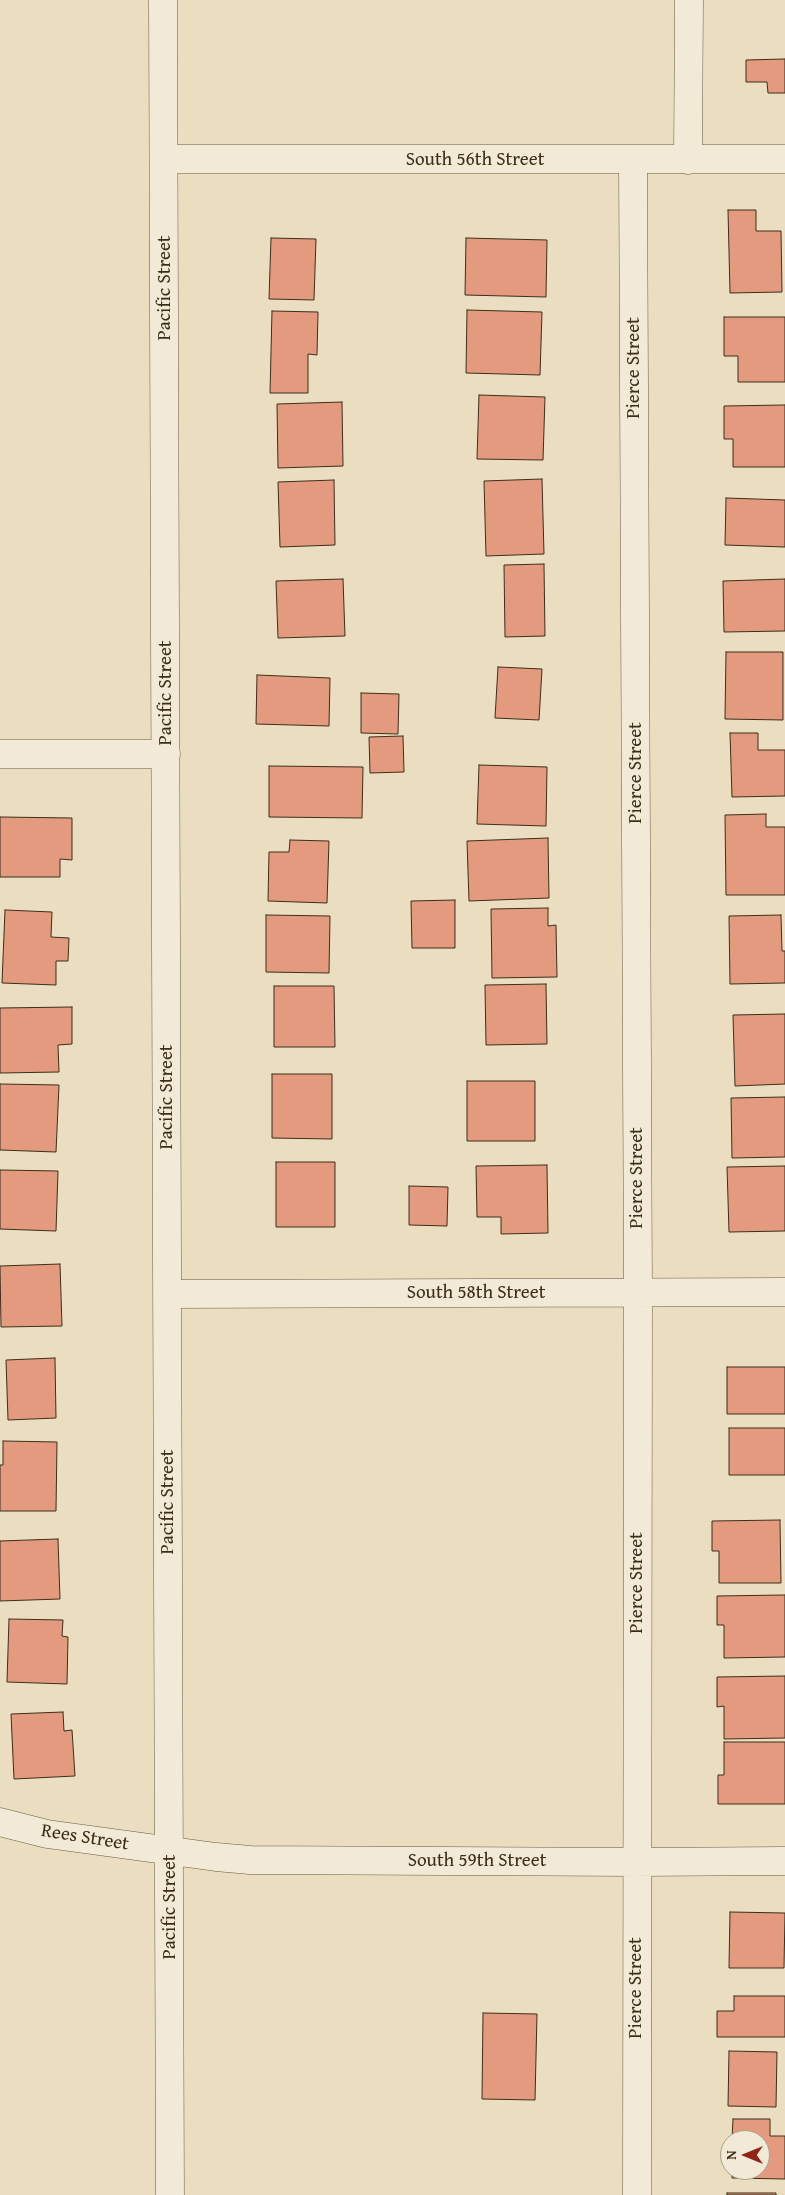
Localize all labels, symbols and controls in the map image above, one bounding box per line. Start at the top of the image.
street label: South 56th Street [406,149,544,171]
street label: Pacific Street [154,235,176,341]
street label: Pierce Street [623,317,645,419]
street label: Pacific Street [155,640,177,746]
street label: Pierce Street [625,722,647,824]
street label: Pacific Street [156,1044,178,1150]
street label: Pierce Street [626,1127,648,1229]
street label: South 58th Street [407,1282,545,1304]
street label: Pacific Street [157,1449,179,1555]
street label: Pierce Street [626,1532,648,1634]
street label: Rees Street [39,1820,131,1856]
street label: South 59th Street [408,1850,546,1872]
street label: Pacific Street [159,1854,181,1960]
street label: Pierce Street [625,1937,647,2039]
north arrow [720,2130,770,2180]
text: N [721,2150,741,2160]

